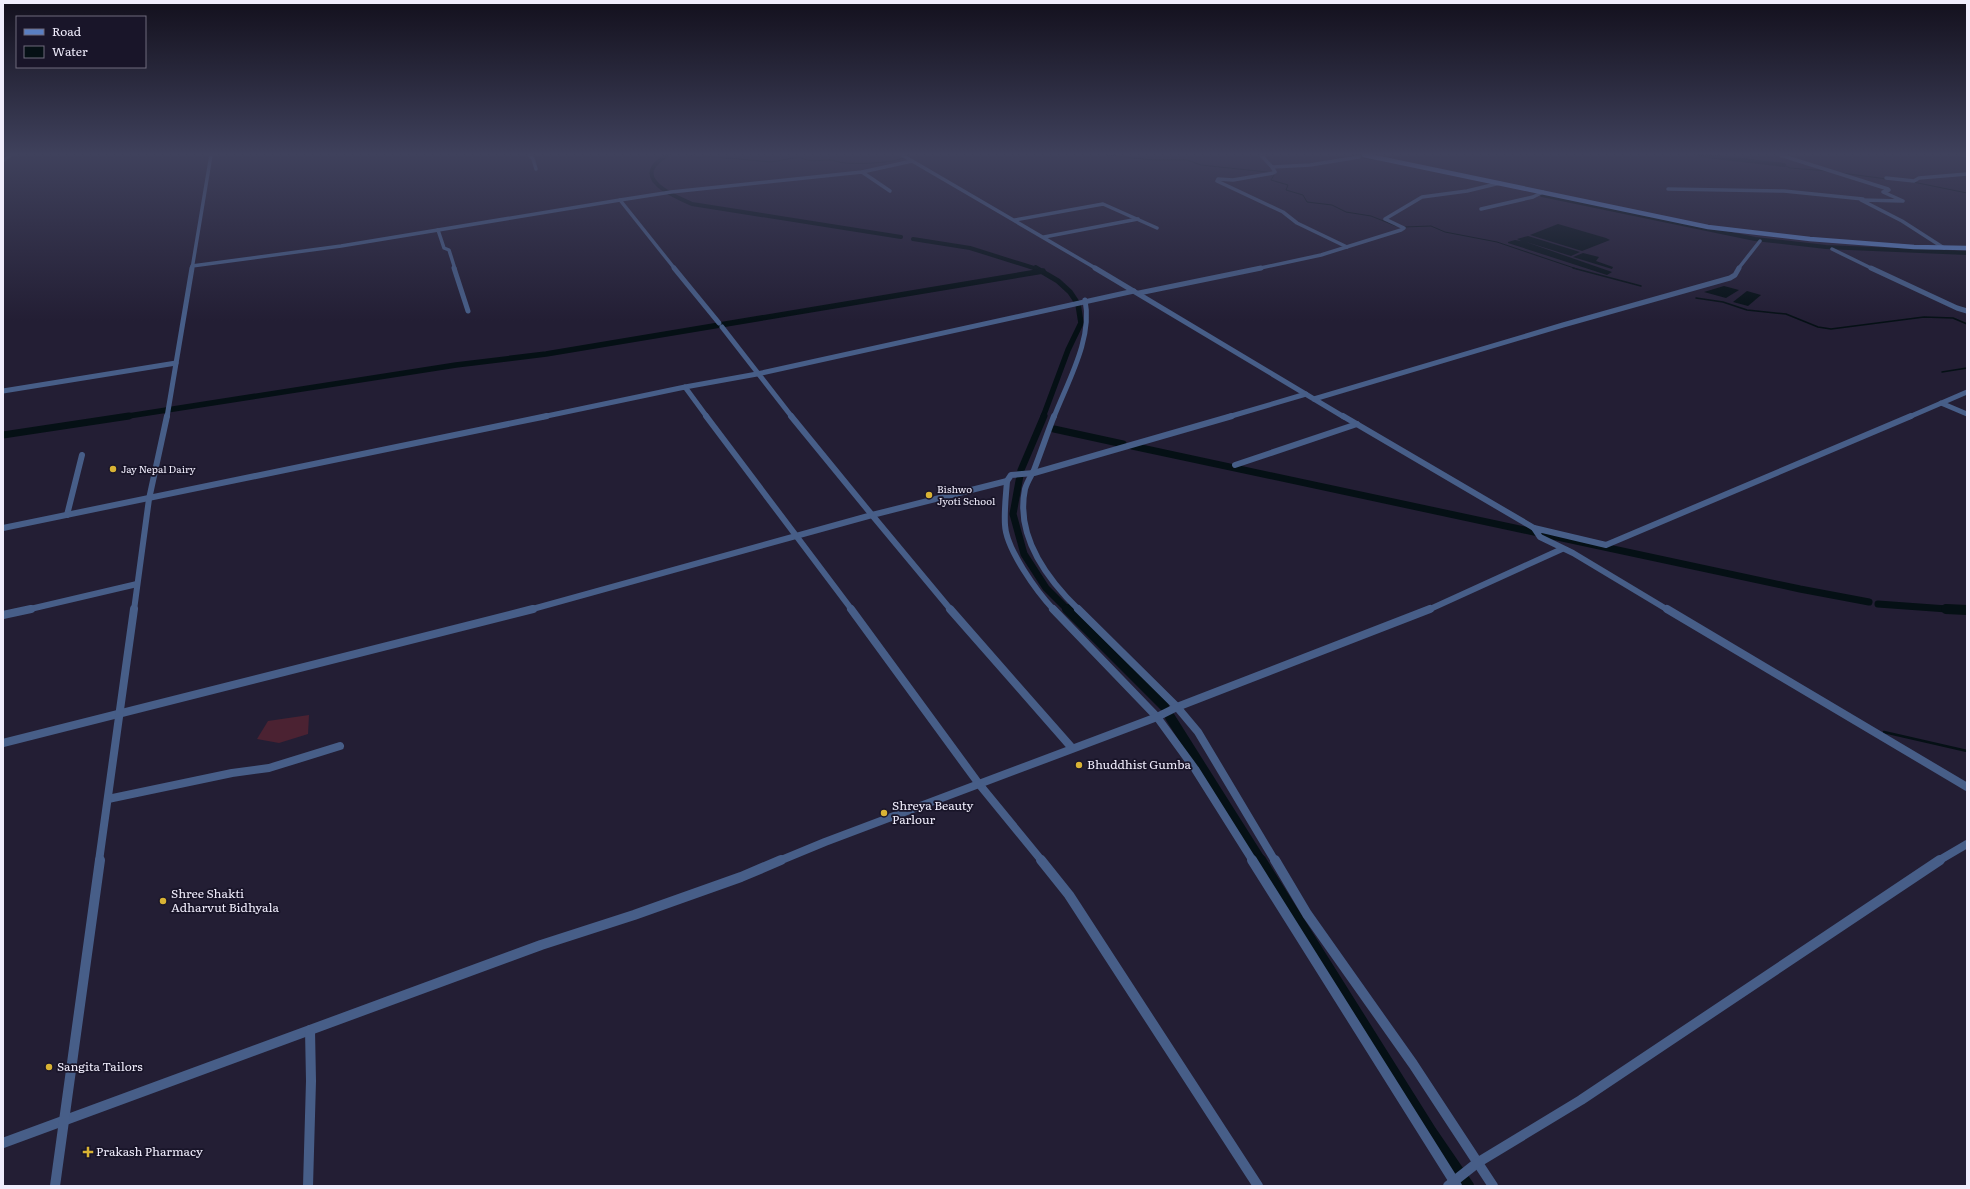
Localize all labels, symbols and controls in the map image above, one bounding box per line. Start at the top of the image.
legend [16,16,146,68]
text: Road [52,22,82,40]
text: Water [52,42,88,60]
place label: Jay Nepal Dairy [121,461,196,476]
marker: Jay Nepal Dairy [108,464,118,474]
place label: Bishwo Jyoti School [937,481,996,508]
marker: Bishwo Jyoti School [924,490,934,500]
place label: Bhuddhist Gumba [1087,755,1191,773]
marker: Bhuddhist Gumba [1074,760,1084,770]
place label: Shreya Beauty Parlour [892,796,974,828]
marker: Shreya Beauty Parlour [879,808,889,818]
place label: Shree Shakti Adharvut Bidhyala [171,884,279,916]
marker: Shree Shakti Adharvut Bidhyala [158,896,168,906]
place label: Sangita Tailors [57,1057,143,1075]
marker: Sangita Tailors [44,1062,54,1072]
place label: Prakash Pharmacy [96,1142,203,1160]
marker: Prakash Pharmacy [83,1147,93,1157]

